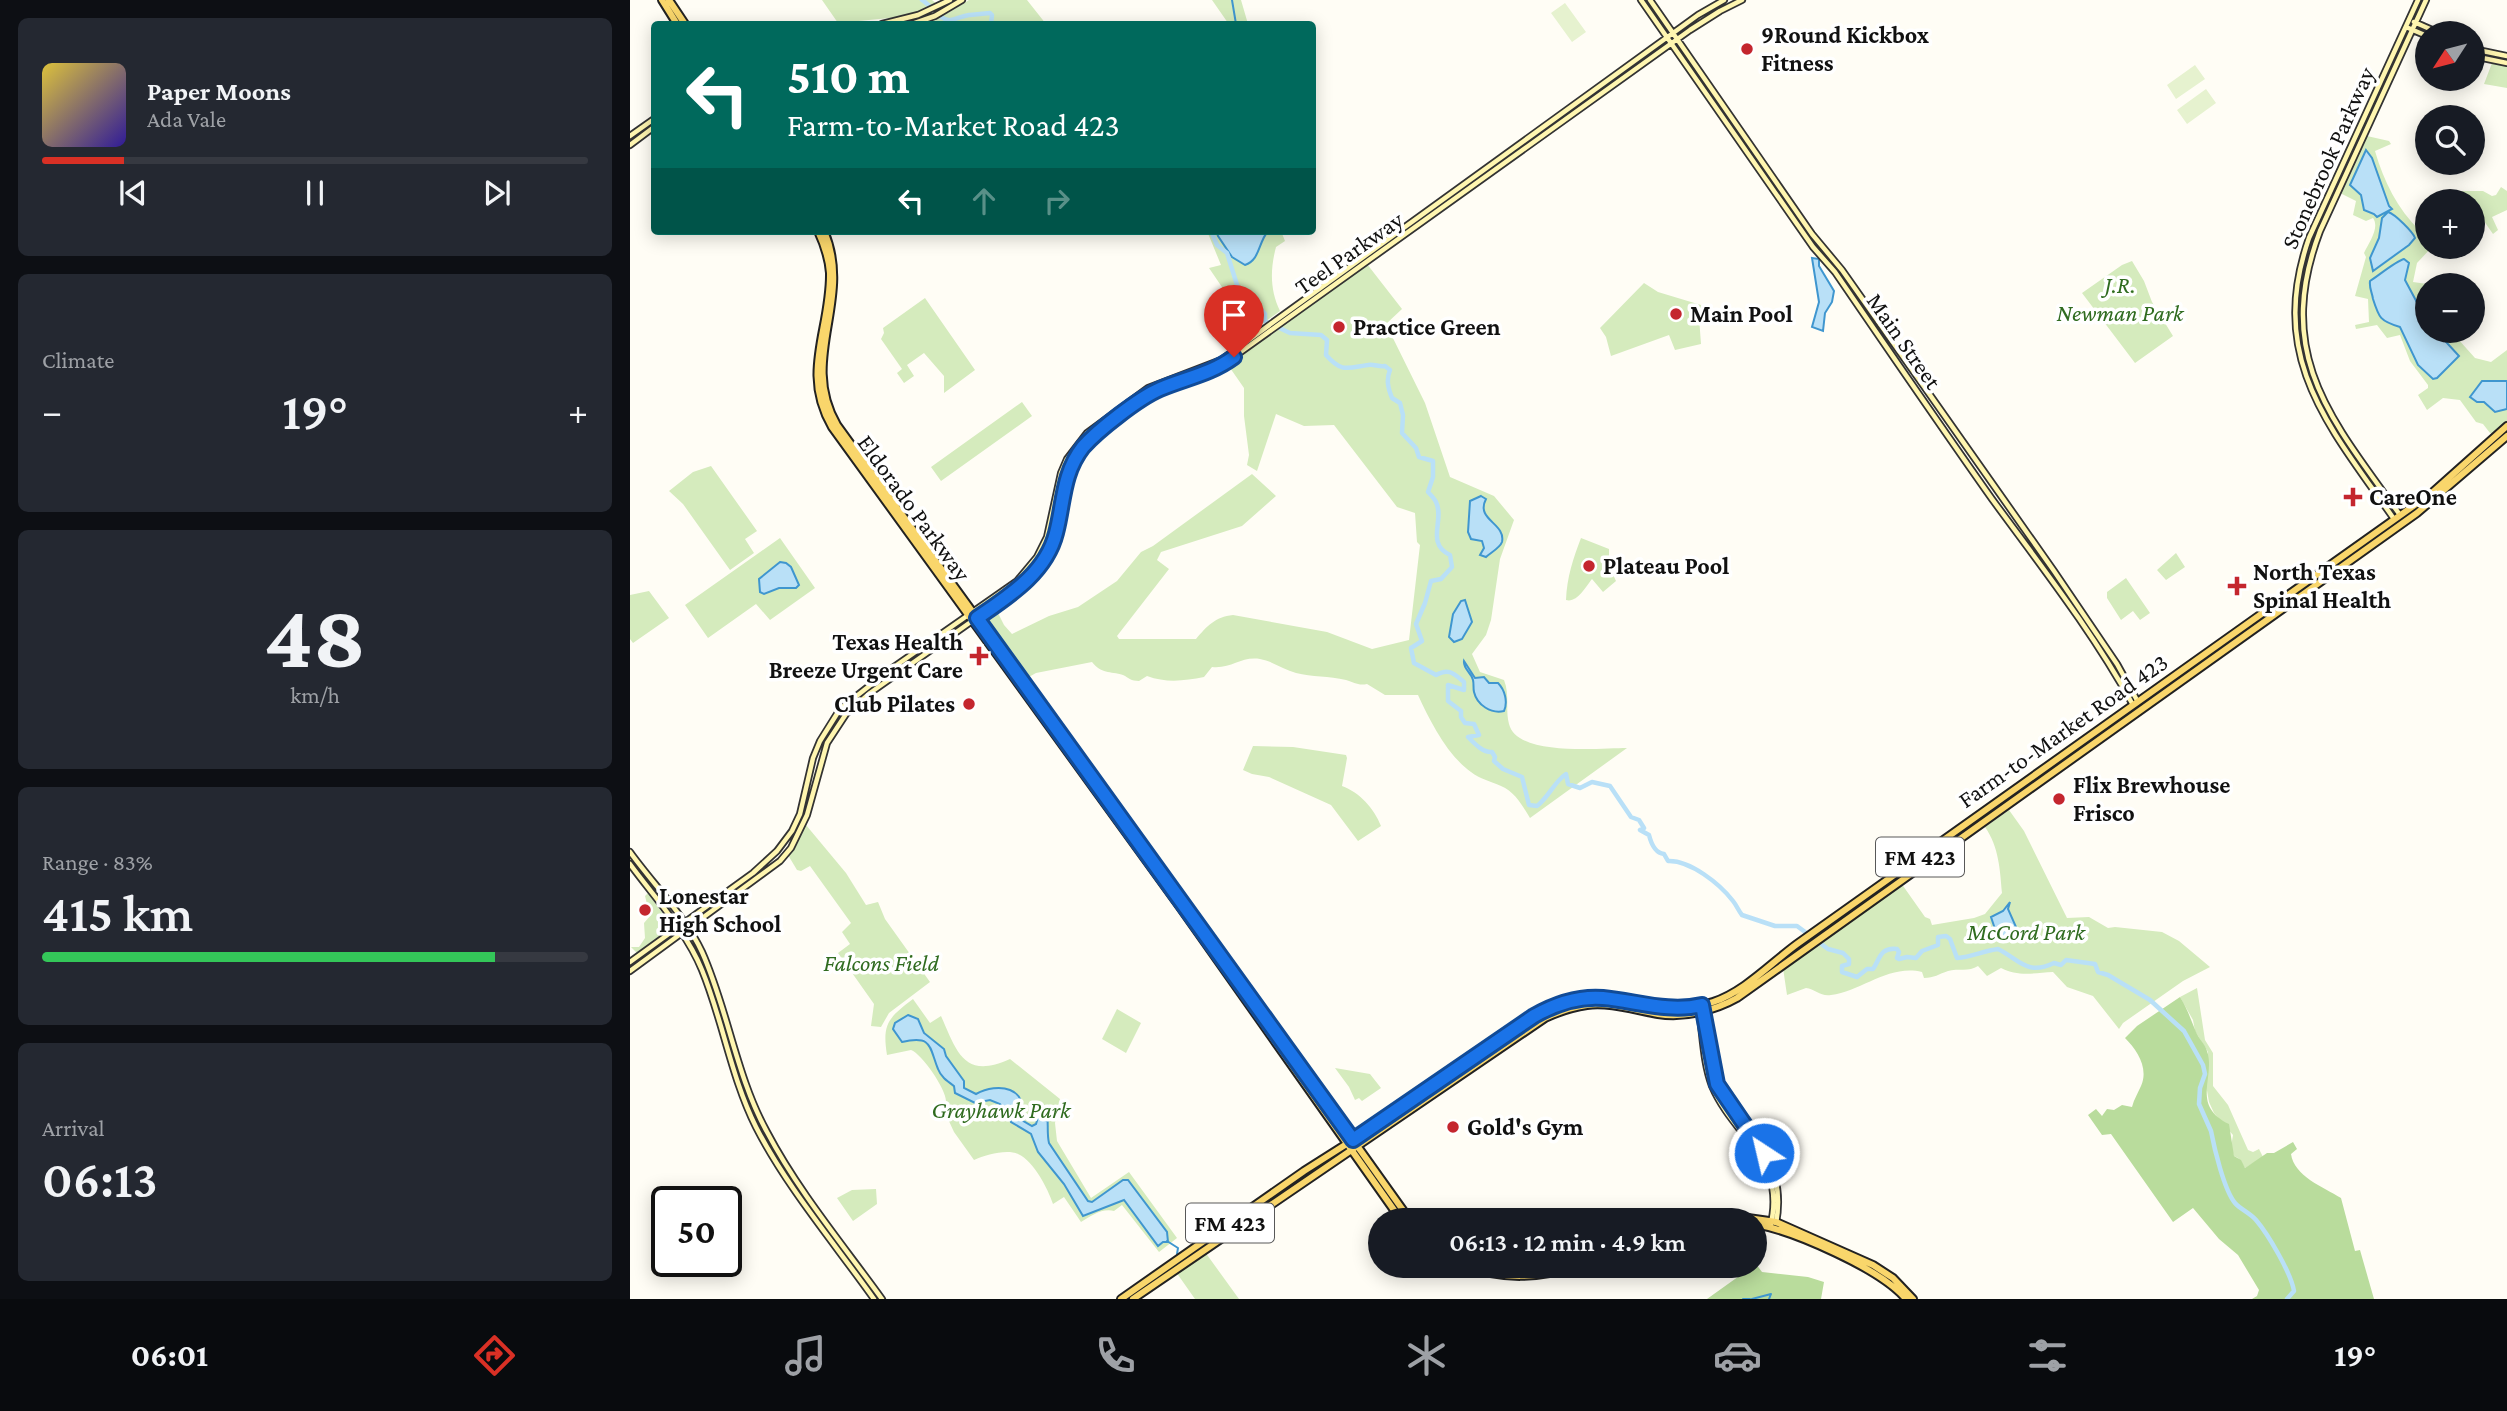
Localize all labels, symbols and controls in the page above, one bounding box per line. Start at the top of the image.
place label: 9Round Kickbox Fitness [1761,21,1930,76]
north arrow [2415,21,2485,91]
map controls [2415,21,2485,343]
marker: 9Round Kickbox Fitness [1739,41,1755,57]
icon: left [672,49,763,140]
text: 510 m [787,49,910,104]
street label: Stonebrook Parkway [2275,62,2380,253]
text: Paper Moons [147,77,291,106]
button: search [2415,105,2485,175]
text: Ada Vale [147,106,226,132]
text: Farm-to-Market Road 423 [787,107,1120,143]
icon: previous [114,174,152,212]
icon: pause [296,174,334,212]
icon: next [478,174,516,212]
icon: left [892,182,930,220]
icon: ahead [965,182,1003,220]
icon: right [1038,182,1076,220]
button: + [2415,189,2485,259]
street label: Teel Parkway [1289,205,1409,300]
park label: J.R. Newman Park [2056,271,2185,326]
button: − [2415,273,2485,343]
pin [1204,285,1264,357]
street label: Main Street [1862,288,1948,395]
icon: arrive [1215,296,1253,334]
place label: Main Pool [1690,300,1793,327]
marker: Main Pool [1668,306,1684,322]
place label: Practice Green [1353,313,1501,340]
marker: Practice Green [1331,319,1347,335]
text: Climate [42,347,114,373]
text: 19° [282,382,348,440]
text: − [42,390,62,432]
text: + [568,390,588,432]
street label: Eldorado Parkway [852,429,977,587]
place label: CareOne [2369,483,2457,510]
marker: CareOne [2343,487,2363,507]
place label: Plateau Pool [1603,552,1729,579]
marker: Plateau Pool [1581,558,1597,574]
place label: North Texas Spinal Health [2253,558,2391,613]
marker: North Texas Spinal Health [2227,576,2247,596]
text: 48 [264,585,366,687]
place label: Texas Health Breeze Urgent Care [769,628,963,683]
marker: Texas Health Breeze Urgent Care [969,646,989,666]
street label: Farm-to-Market Road 423 [1953,648,2173,813]
text: km/h [290,682,340,708]
place label: Club Pilates [834,690,955,717]
marker: Club Pilates [961,696,977,712]
place label: Flix Brewhouse Frisco [2073,771,2230,826]
marker: Flix Brewhouse Frisco [2051,791,2067,807]
road number: FM 423 [1876,838,1964,876]
text: Range · 83% [42,849,153,875]
place label: Lonestar High School [659,882,781,937]
text: 415 km [42,884,193,942]
marker: Lonestar High School [637,902,653,918]
park label: McCord Park [1966,918,2086,945]
park label: Falcons Field [823,949,939,976]
park label: Grayhawk Park [931,1096,1072,1123]
place label: Gold's Gym [1467,1113,1584,1140]
text: Arrival [42,1115,105,1141]
position arrow [1727,1116,1801,1190]
marker: Gold's Gym [1445,1119,1461,1135]
text: 06:13 [42,1150,158,1208]
speed limit sign: 50 [651,1186,742,1277]
road number: FM 423 [1186,1204,1274,1242]
text: 06:13 · 12 min · 4.9 km [1449,1228,1686,1257]
icon: directions [470,1331,519,1380]
icon: music [781,1331,830,1380]
icon: phone [1091,1331,1140,1380]
icon: climate [1402,1331,1451,1380]
icon: car [1713,1331,1762,1380]
icon: filters [2023,1331,2072,1380]
text: 06:01 [131,1337,208,1373]
text: 19° [2334,1337,2376,1373]

